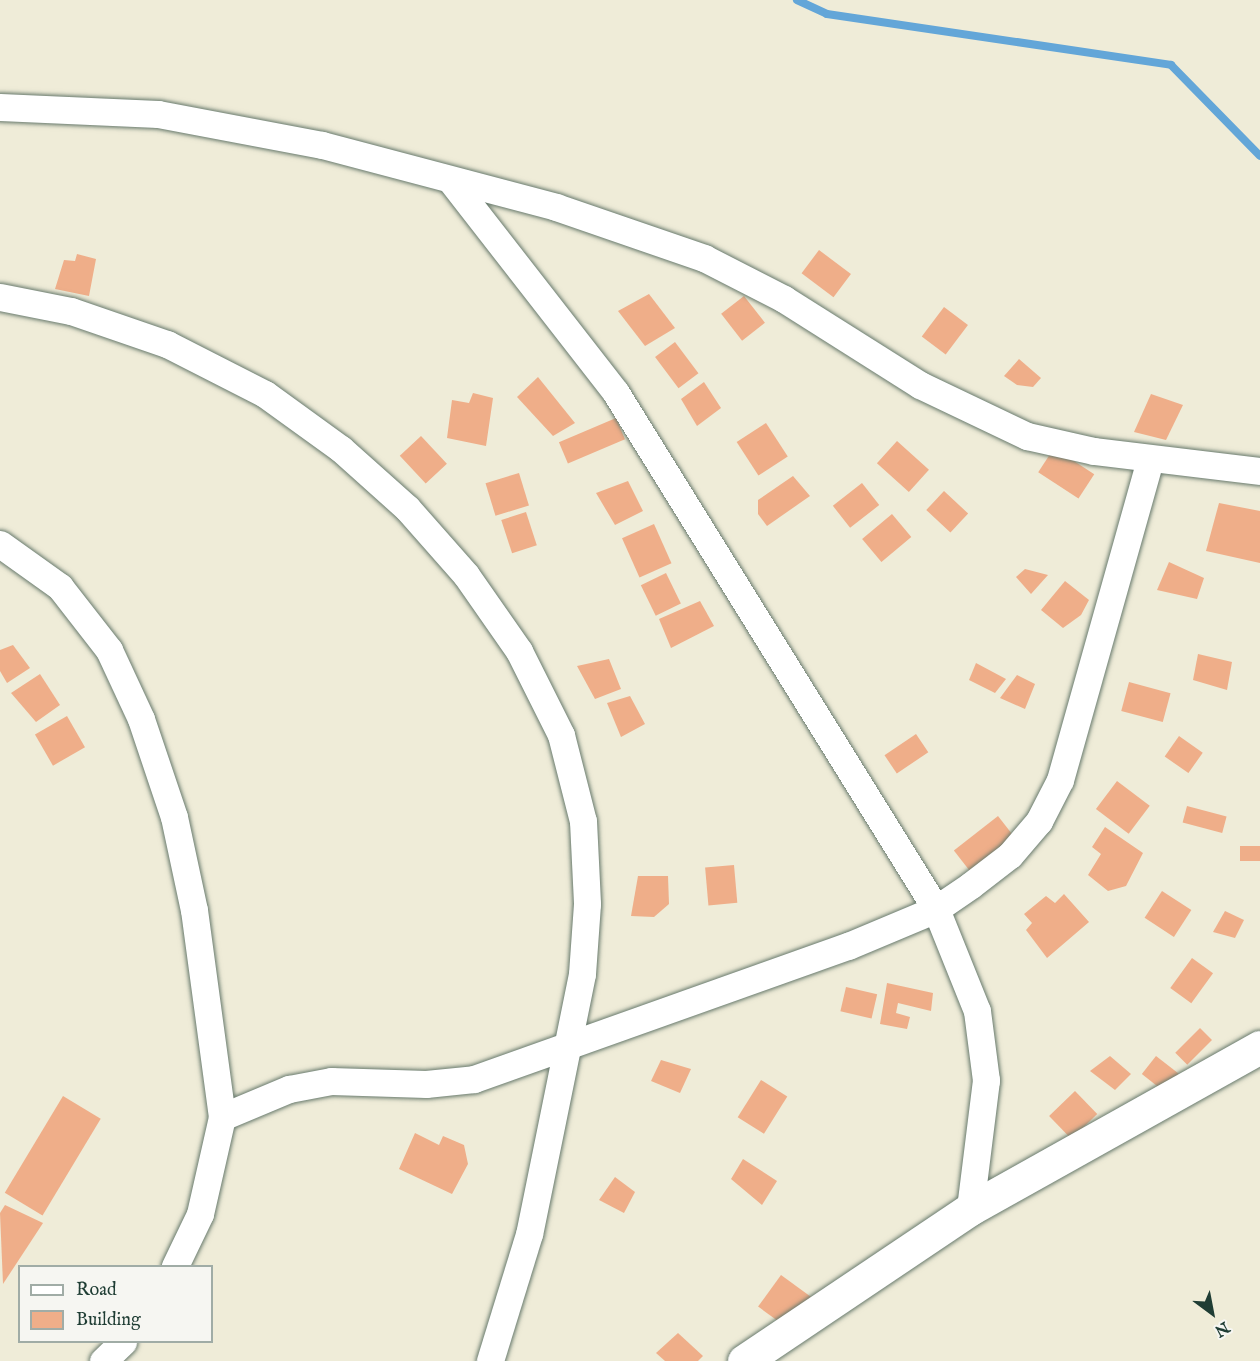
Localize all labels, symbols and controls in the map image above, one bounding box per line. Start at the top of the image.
legend [18,1265,213,1343]
text: Road [76,1279,117,1302]
north arrow [1182,1283,1242,1343]
text: Building [76,1309,141,1332]
text: N [1210,1316,1233,1340]

